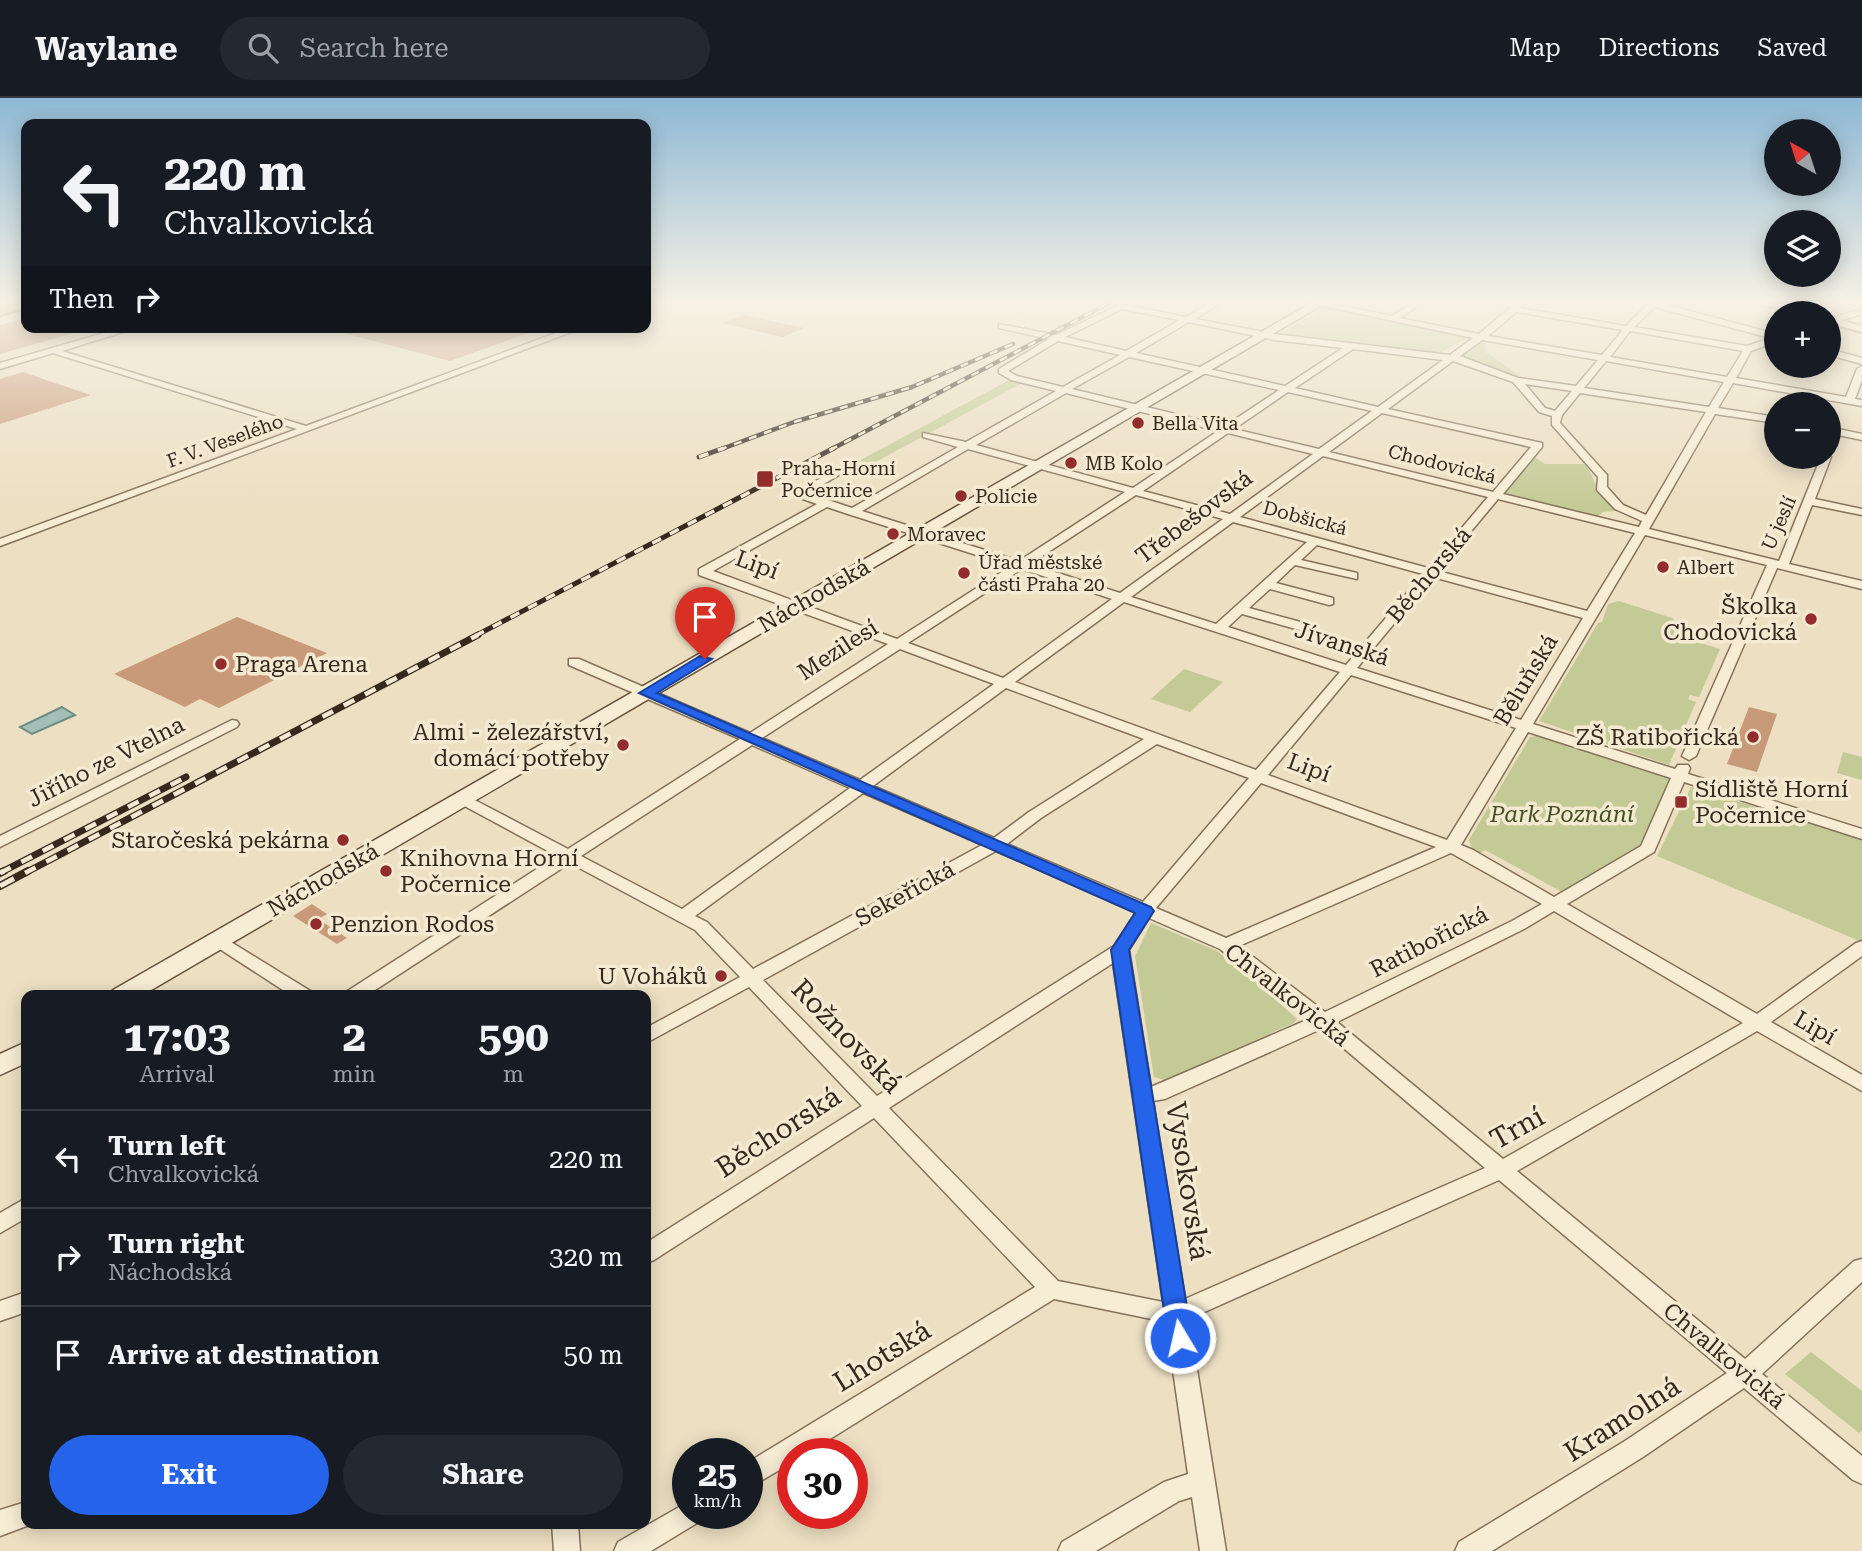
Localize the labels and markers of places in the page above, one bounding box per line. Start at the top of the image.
place label: Bella Vita [1152,412,1239,435]
marker: Bella Vita [1130,415,1146,431]
place label: MB Kolo [1085,452,1163,475]
marker: MB Kolo [1063,455,1079,471]
place label: Praha-Horní Počernice [781,457,896,502]
marker: Praha-Horní Počernice [755,469,775,489]
place label: Policie [975,485,1038,508]
marker: Policie [953,488,969,504]
place label: Moravec [907,523,986,546]
marker: Moravec [885,526,901,542]
place label: Úřad městské části Praha 20 [978,551,1105,596]
place label: Albert [1677,556,1734,579]
marker: Albert [1655,559,1671,575]
marker: Úřad městské části Praha 20 [956,565,972,581]
pin [675,587,735,659]
place label: Školka Chodovická [1663,593,1798,646]
marker: Školka Chodovická [1803,611,1819,627]
place label: Praga Arena [235,651,368,678]
marker: Praga Arena [213,656,229,672]
place label: Almi - železářství, domácí potřeby [413,719,609,772]
place label: ZŠ Ratibořická [1576,724,1740,751]
marker: ZŠ Ratibořická [1745,729,1761,745]
marker: Almi - železářství, domácí potřeby [615,737,631,753]
place label: Sídliště Horní Počernice [1695,776,1848,829]
marker: Sídliště Horní Počernice [1673,794,1689,810]
place label: Staročeská pekárna [112,827,330,854]
marker: Staročeská pekárna [335,832,351,848]
place label: Knihovna Horní Počernice [400,845,579,898]
marker: Knihovna Horní Počernice [378,863,394,879]
place label: Penzion Rodos [330,911,494,938]
marker: Penzion Rodos [308,916,324,932]
place label: U Voháků [598,963,707,990]
marker: U Voháků [713,968,729,984]

